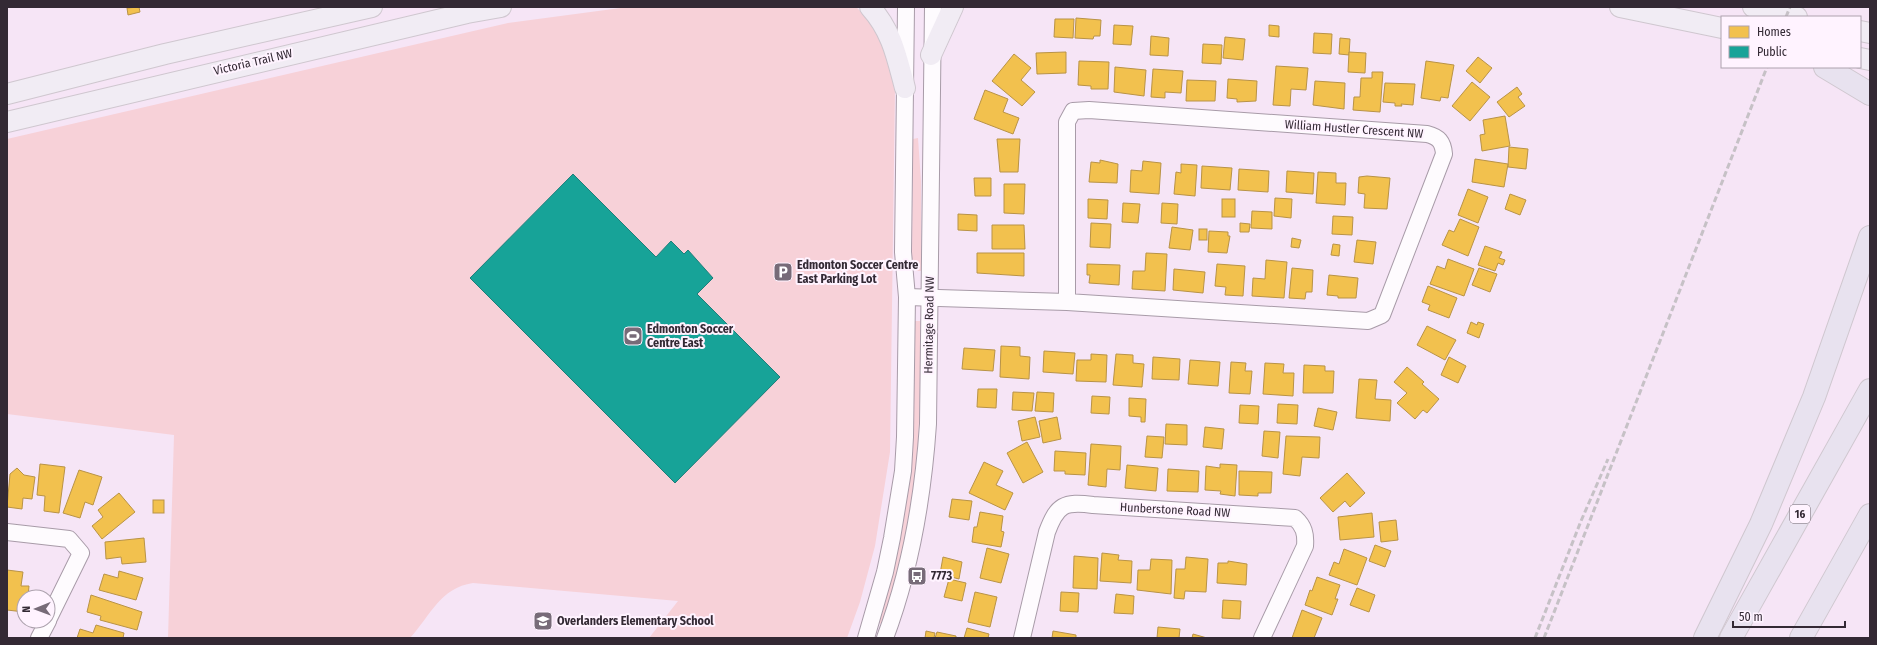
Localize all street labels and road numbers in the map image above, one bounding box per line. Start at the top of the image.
street label: Victoria Trail NW [212,46,294,78]
street label: William Hustler Crescent NW [1284,117,1424,141]
street label: Hermitage Road NW [921,276,937,374]
street label: Hunberstone Road NW [1119,500,1231,520]
road number: 16 [1790,505,1810,523]

